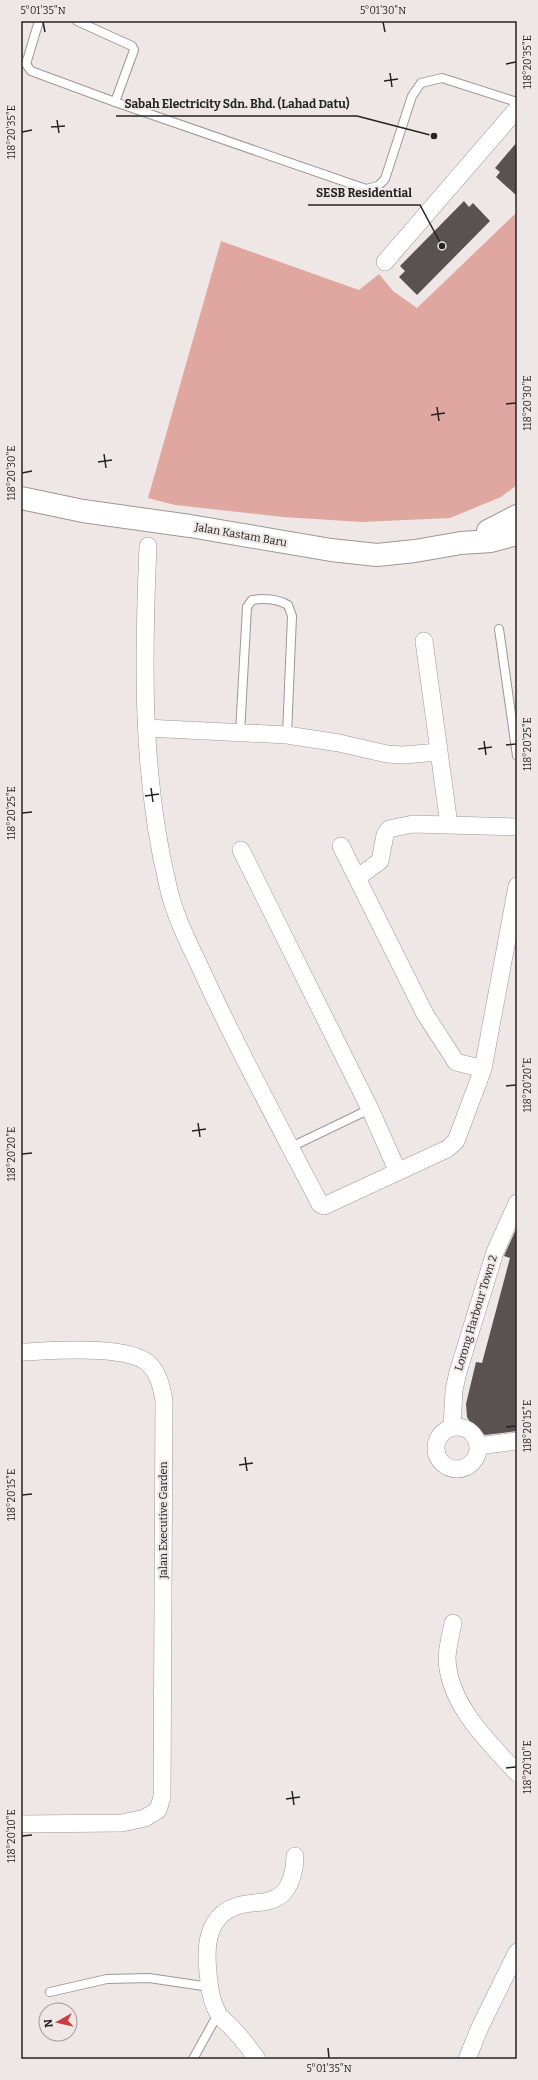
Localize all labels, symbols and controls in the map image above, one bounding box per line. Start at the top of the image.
text: 5°01'35"N [20,5,66,17]
text: 5°01'30"N [360,5,406,17]
text: 118°20'35"E [522,35,534,89]
callout: Sabah Electricity Sdn. Bhd. (Lahad Datu) [116,92,357,116]
text: Sabah Electricity Sdn. Bhd. (Lahad Datu) [124,96,350,111]
text: 118°20'35"E [6,105,18,159]
callout: SESB Residential [308,181,420,205]
text: SESB Residential [316,186,412,200]
text: 118°20'30"E [522,376,534,430]
text: 118°20'30"E [6,446,18,500]
street label: Jalan Kastam Baru [193,520,288,550]
text: 118°20'25"E [522,717,534,771]
text: 118°20'25"E [6,786,18,840]
text: 118°20'20"E [522,1058,534,1112]
text: 118°20'20"E [6,1127,18,1181]
street label: Lorong Harbour Town 2 [452,1254,500,1372]
text: 118°20'15"E [522,1400,534,1452]
street label: Jalan Executive Garden [157,1461,170,1580]
text: 118°20'15"E [6,1469,18,1521]
text: 118°20'10"E [522,1740,534,1794]
text: 118°20'10"E [6,1809,18,1863]
north arrow [38,2002,78,2042]
text: N [41,2018,56,2028]
text: 5°01'35"N [306,2063,352,2075]

